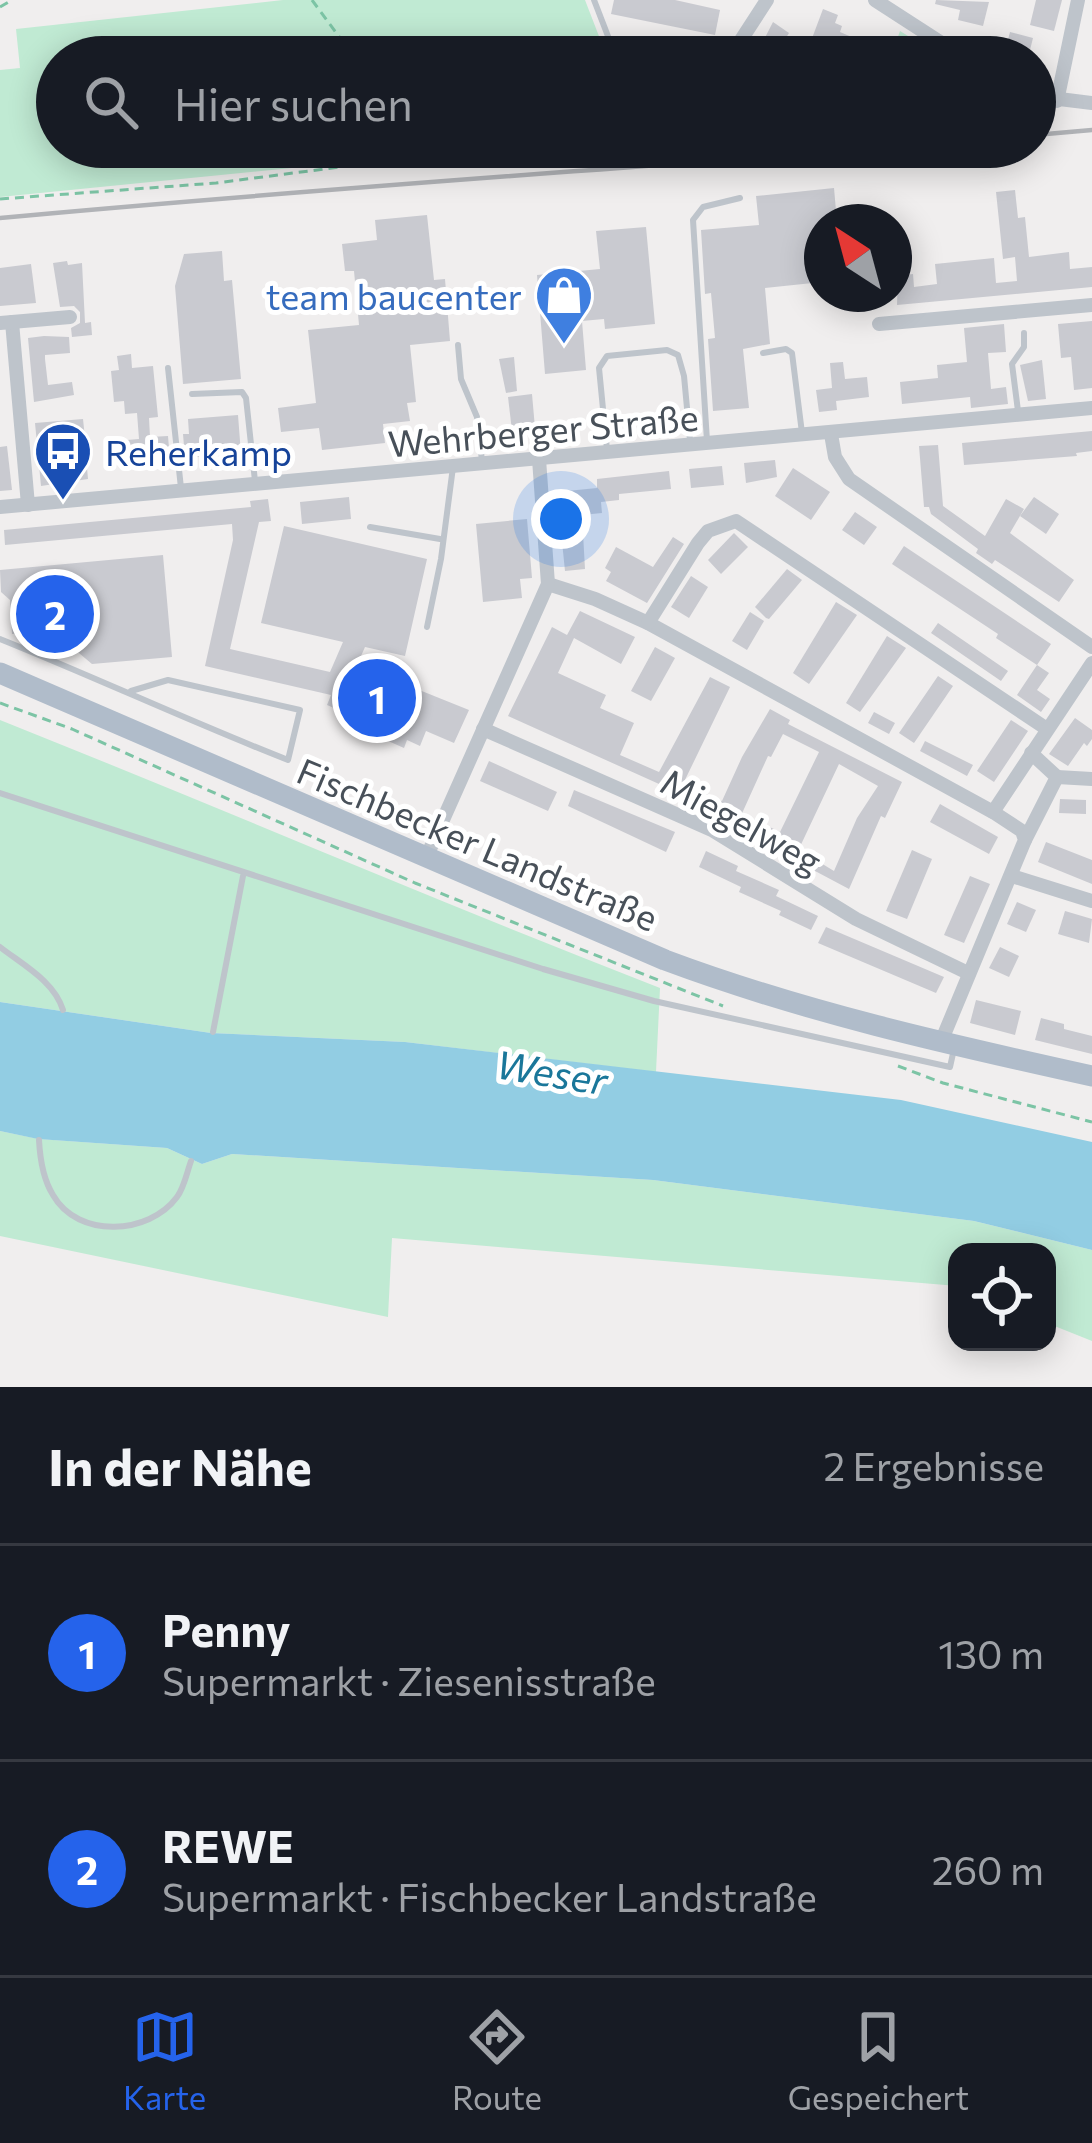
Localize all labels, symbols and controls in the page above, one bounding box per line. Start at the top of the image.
search box [36,36,1056,168]
icon: search [78,69,144,135]
text: Hier suchen [174,75,413,130]
north arrow [804,204,912,312]
shop icon: team baucenter [533,264,595,346]
place label: team baucenter [266,273,522,317]
street label: Wehrberger Straße [386,394,700,464]
bus stop icon: Reherkamp [32,420,94,502]
place label: Reherkamp [105,429,292,473]
your location [531,489,591,549]
pin: 2 [16,569,94,659]
pin: 1 [338,653,416,743]
street label: Fischbecker Landstraße [291,747,665,939]
street label: Miegelweg [654,758,830,882]
water label: Weser [493,1039,612,1104]
map controls [948,1243,1056,1351]
button: locate [948,1243,1056,1351]
text: In der Nähe [48,1434,312,1497]
text: 2 Ergebnisse [823,1441,1044,1489]
text: Penny [162,1601,290,1656]
text: 1 [78,1629,96,1677]
text: 130 m [938,1629,1044,1677]
text: Supermarkt · Ziesenisstraße [162,1656,656,1704]
text: REWE [162,1817,294,1872]
text: 2 [76,1845,98,1893]
text: 260 m [932,1845,1044,1893]
text: Supermarkt · Fischbecker Landstraße [162,1872,817,1920]
tab: Karte [123,2004,206,2117]
tab: Route [452,2004,542,2117]
tab: Gespeichert [788,2004,969,2117]

